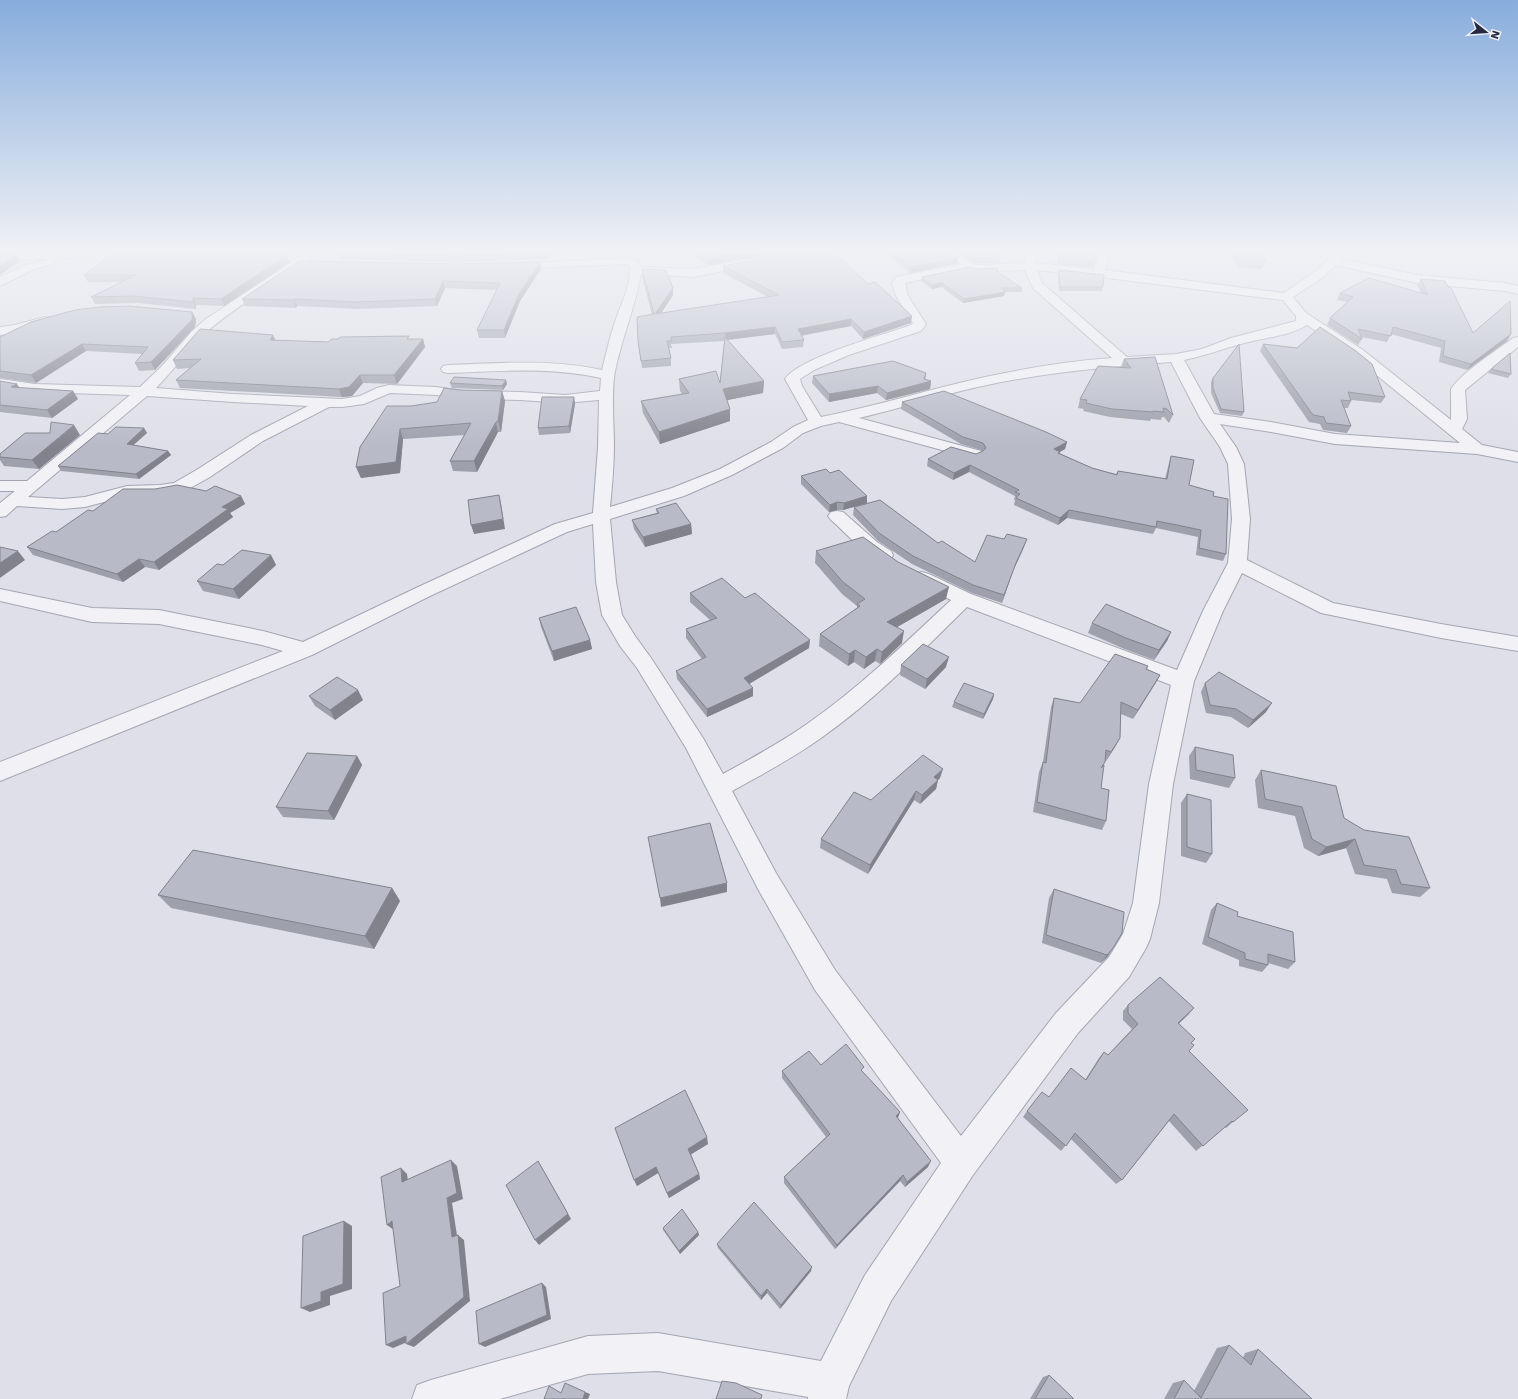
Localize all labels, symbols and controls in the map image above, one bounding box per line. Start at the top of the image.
north arrow [1466,12,1506,52]
text: N [1488,29,1502,41]

